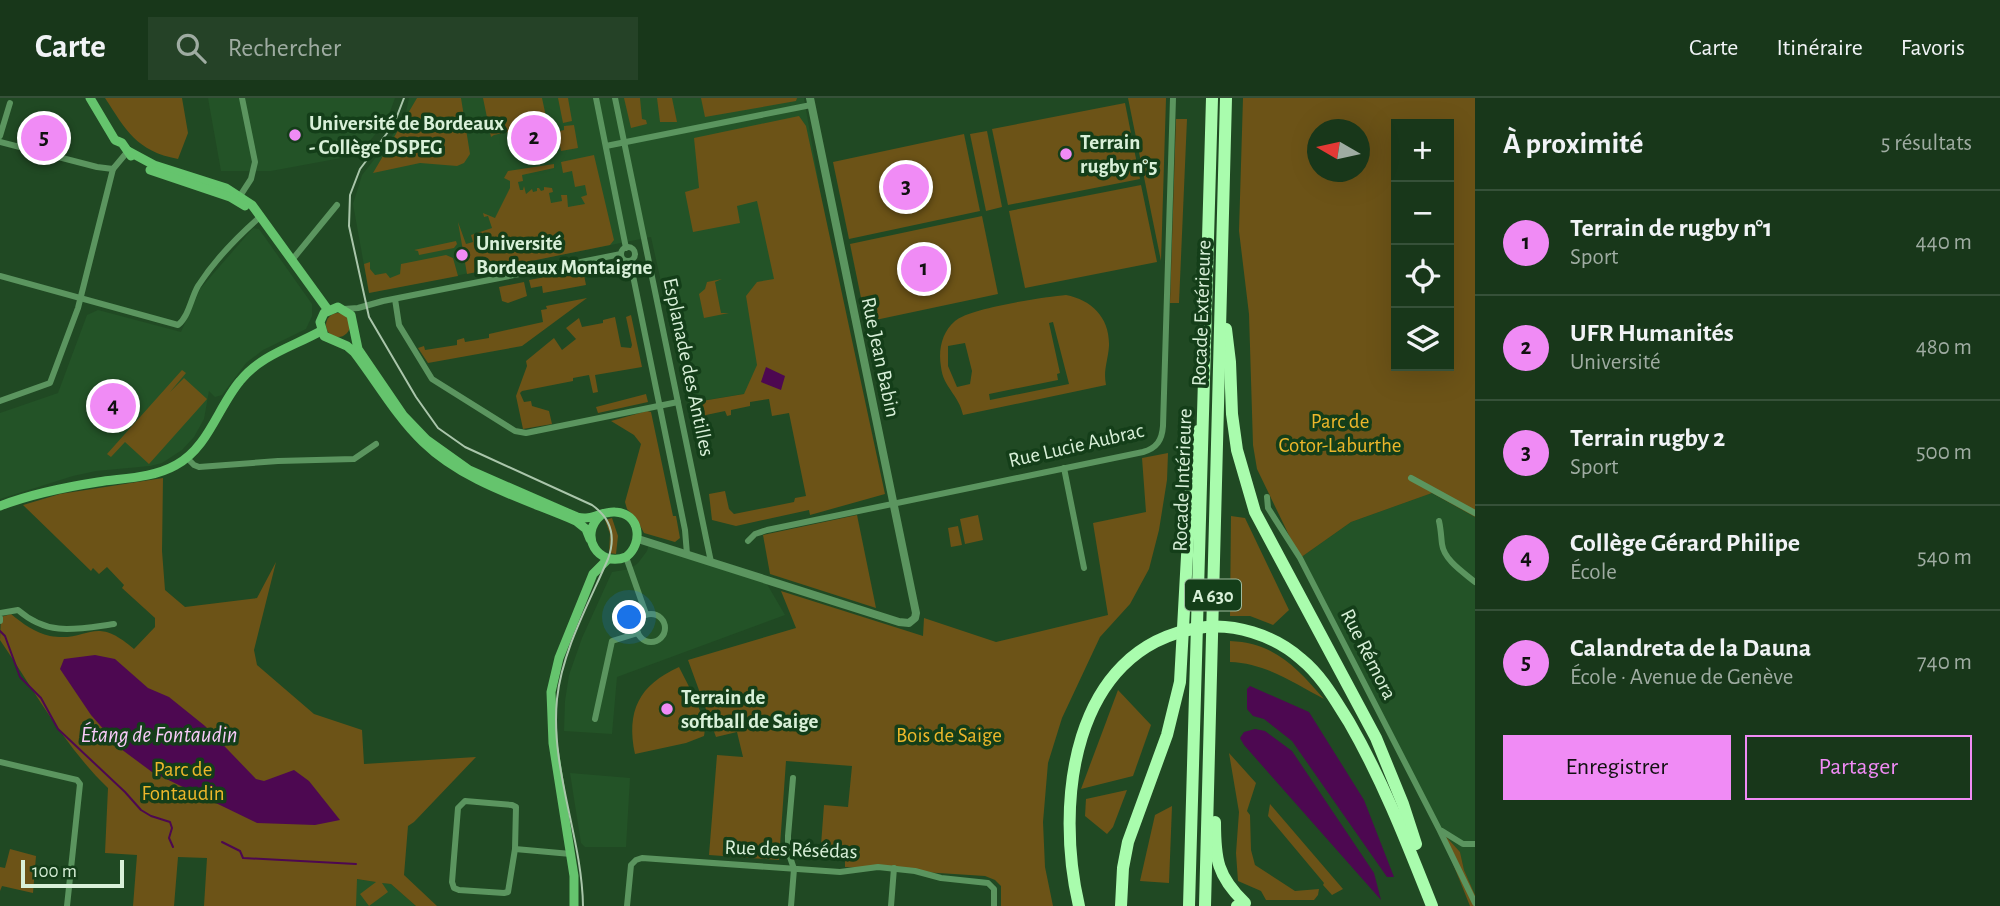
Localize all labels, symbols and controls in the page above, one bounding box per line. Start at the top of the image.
search box [148,17,638,80]
icon: search [172,29,210,67]
text: Carte [35,31,106,64]
text: Rechercher [228,35,341,61]
text: Carte [1689,36,1738,60]
text: Itinéraire [1776,36,1863,60]
text: Favoris [1901,36,1965,60]
pin: 5 [21,112,67,164]
pin: 2 [511,112,557,164]
place label: Université de Bordeaux - Collège DSPEG [309,113,504,158]
north arrow [1307,119,1370,182]
map controls [1391,119,1454,371]
button: + [1391,119,1454,182]
marker: Université de Bordeaux - Collège DSPEG [287,127,303,143]
text: À proximité [1503,129,1643,159]
place label: Terrain rugby n°5 [1080,132,1157,177]
text: 5 résultats [1881,132,1972,155]
marker: Terrain rugby n°5 [1058,146,1074,162]
pin: 3 [883,161,929,213]
button: − [1391,182,1454,245]
text: Terrain de rugby n°1 [1570,215,1772,241]
text: 1 [1522,231,1530,254]
text: 440 m [1916,231,1972,254]
place label: Université Bordeaux Montaigne [476,233,653,278]
street label: Rocade Extérieure [1188,239,1215,387]
pin: 1 [901,243,947,295]
button: locate [1391,245,1454,308]
text: Sport [1570,246,1618,269]
marker: Université Bordeaux Montaigne [454,247,470,263]
street label: Esplanade des Antilles [659,276,718,458]
street label: Rue Jean Babin [858,295,903,419]
button: layers [1391,308,1454,371]
text: UFR Humanités [1570,320,1734,346]
text: 2 [1521,336,1531,359]
text: 480 m [1916,336,1972,359]
text: Université [1570,351,1660,374]
pin: 4 [90,380,136,432]
street label: Rocade Intérieure [1169,408,1195,552]
park label: Parc de Cotor-Laburthe [1278,411,1402,456]
street label: Rue Lucie Aubrac [1006,420,1146,471]
text: Terrain rugby 2 [1570,425,1725,451]
text: 3 [1521,441,1531,464]
text: 500 m [1916,441,1972,464]
text: Sport [1570,456,1618,479]
text: Collège Gérard Philipe [1570,530,1800,556]
text: 4 [1520,546,1532,569]
text: 540 m [1917,546,1972,569]
text: École [1570,561,1617,584]
road number: A 630 [1185,580,1241,610]
your location [612,600,646,634]
street label: Rue Rémora [1337,605,1400,703]
text: Calandreta de la Dauna [1570,635,1811,661]
text: 5 [1521,651,1531,674]
text: 740 m [1917,651,1972,674]
text: École · Avenue de Genève [1570,666,1793,689]
place label: Terrain de softball de Saige [681,687,819,732]
marker: Terrain de softball de Saige [659,701,675,717]
water label: Étang de Fontaudin [80,721,238,747]
park label: Bois de Saige [896,725,1002,746]
button: Enregistrer [1503,735,1731,800]
button: Partager [1745,735,1972,800]
park label: Parc de Fontaudin [141,759,225,804]
street label: Rue des Résédas [724,837,858,862]
scale bar [21,857,124,889]
text: 100 m [32,862,77,881]

